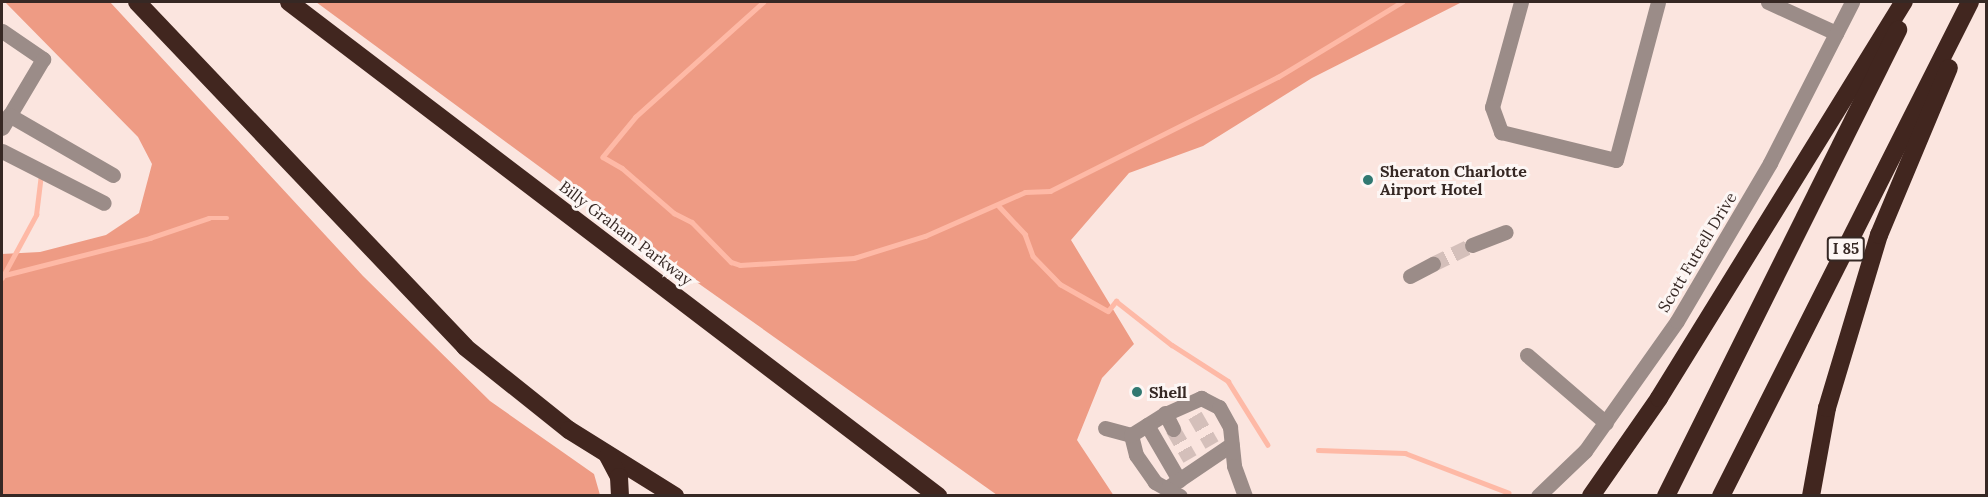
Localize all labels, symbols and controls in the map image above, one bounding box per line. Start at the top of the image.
place label: Sheraton Charlotte Airport Hotel [1380,161,1527,199]
marker: Sheraton Charlotte Airport Hotel [1361,173,1375,187]
street label: Billy Graham Parkway [556,177,696,289]
street label: Scott Futrell Drive [1654,189,1740,315]
road number: I 85 [1826,237,1866,261]
place label: Shell [1149,382,1187,402]
marker: Shell [1130,385,1144,399]

